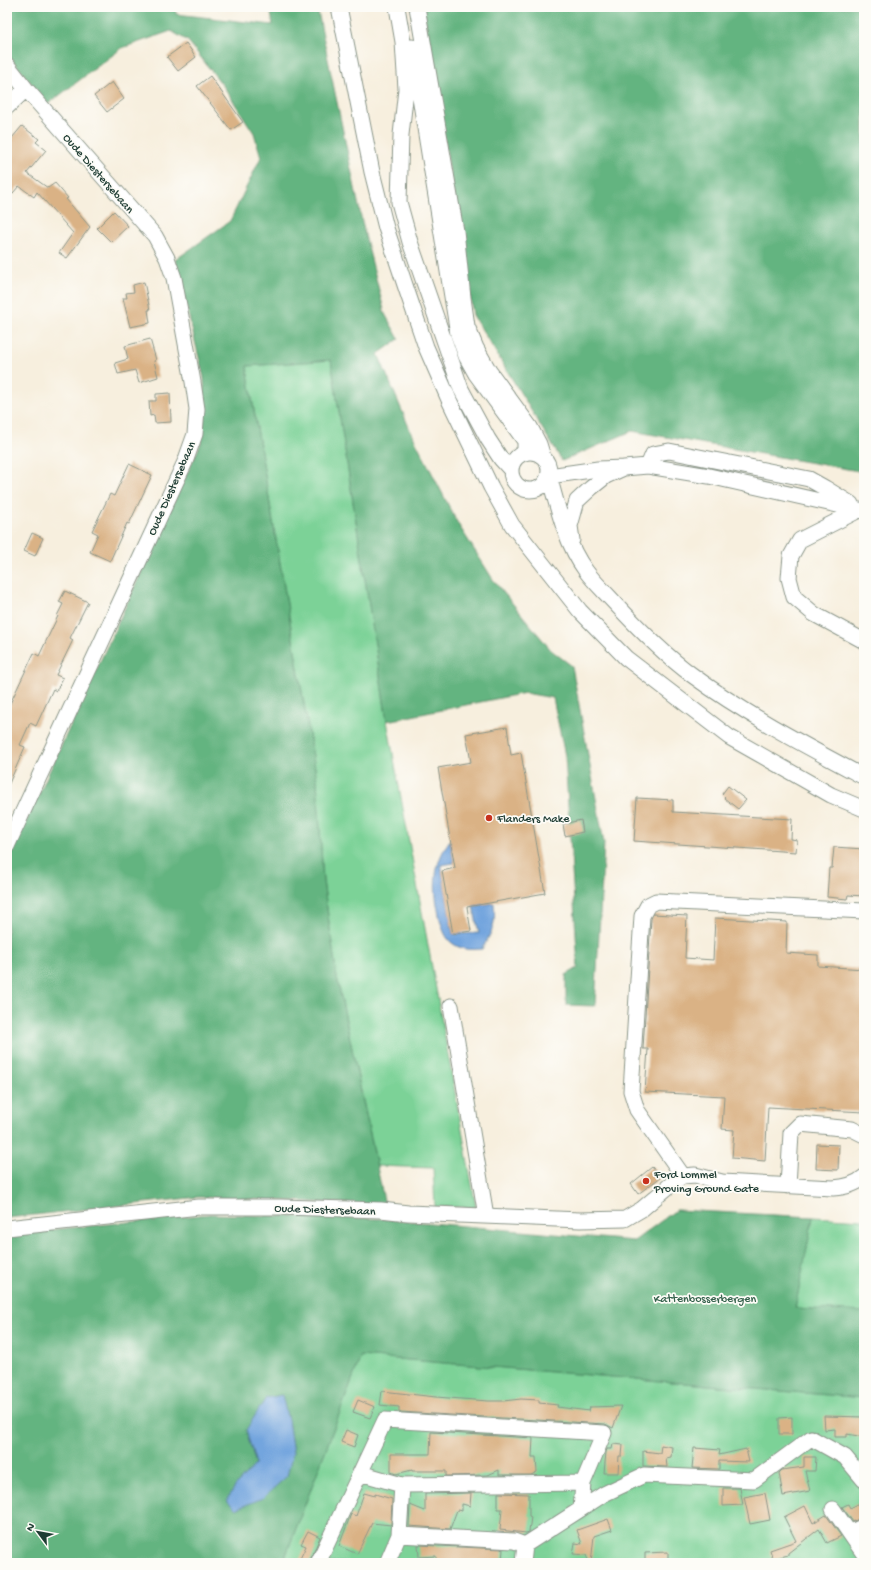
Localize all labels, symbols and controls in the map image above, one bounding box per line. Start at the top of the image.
street label: Oude Diestersebaan [59,132,136,217]
street label: Oude Diestersebaan [146,439,200,538]
marker: Flanders Make [484,813,494,823]
place label: Flanders Make [496,813,570,827]
place label: Ford Lommel Proving Ground Gate [653,1169,760,1197]
marker: Ford Lommel Proving Ground Gate [641,1176,651,1186]
street label: Oude Diestersebaan [274,1202,376,1220]
park label: Kattenbosserbergen [654,1293,756,1307]
north arrow [18,1512,58,1552]
text: N [24,1522,38,1534]

